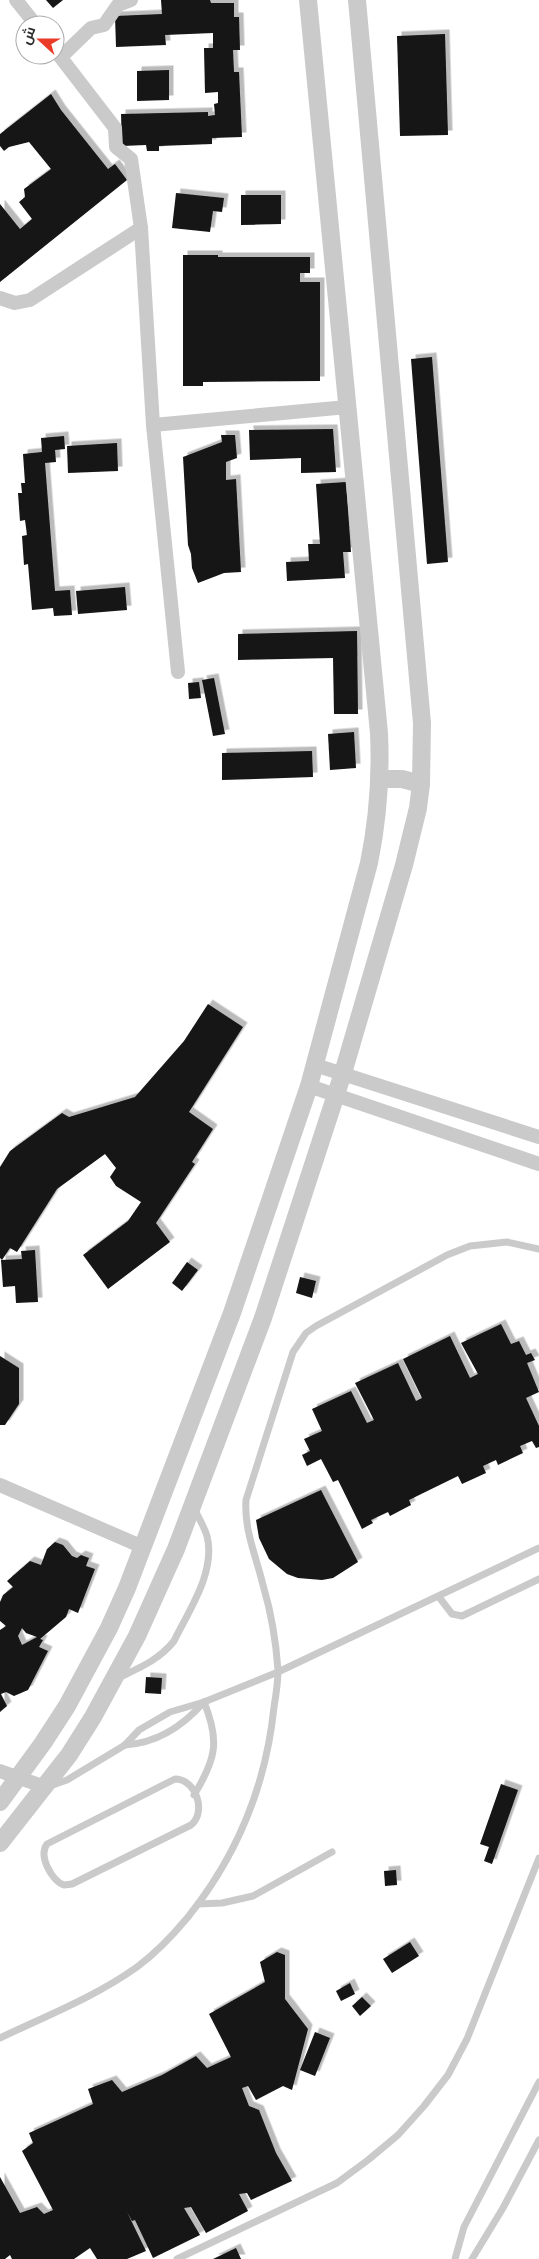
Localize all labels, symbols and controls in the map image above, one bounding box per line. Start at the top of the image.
north arrow [15,15,65,65]
text: ش [16,24,39,47]

